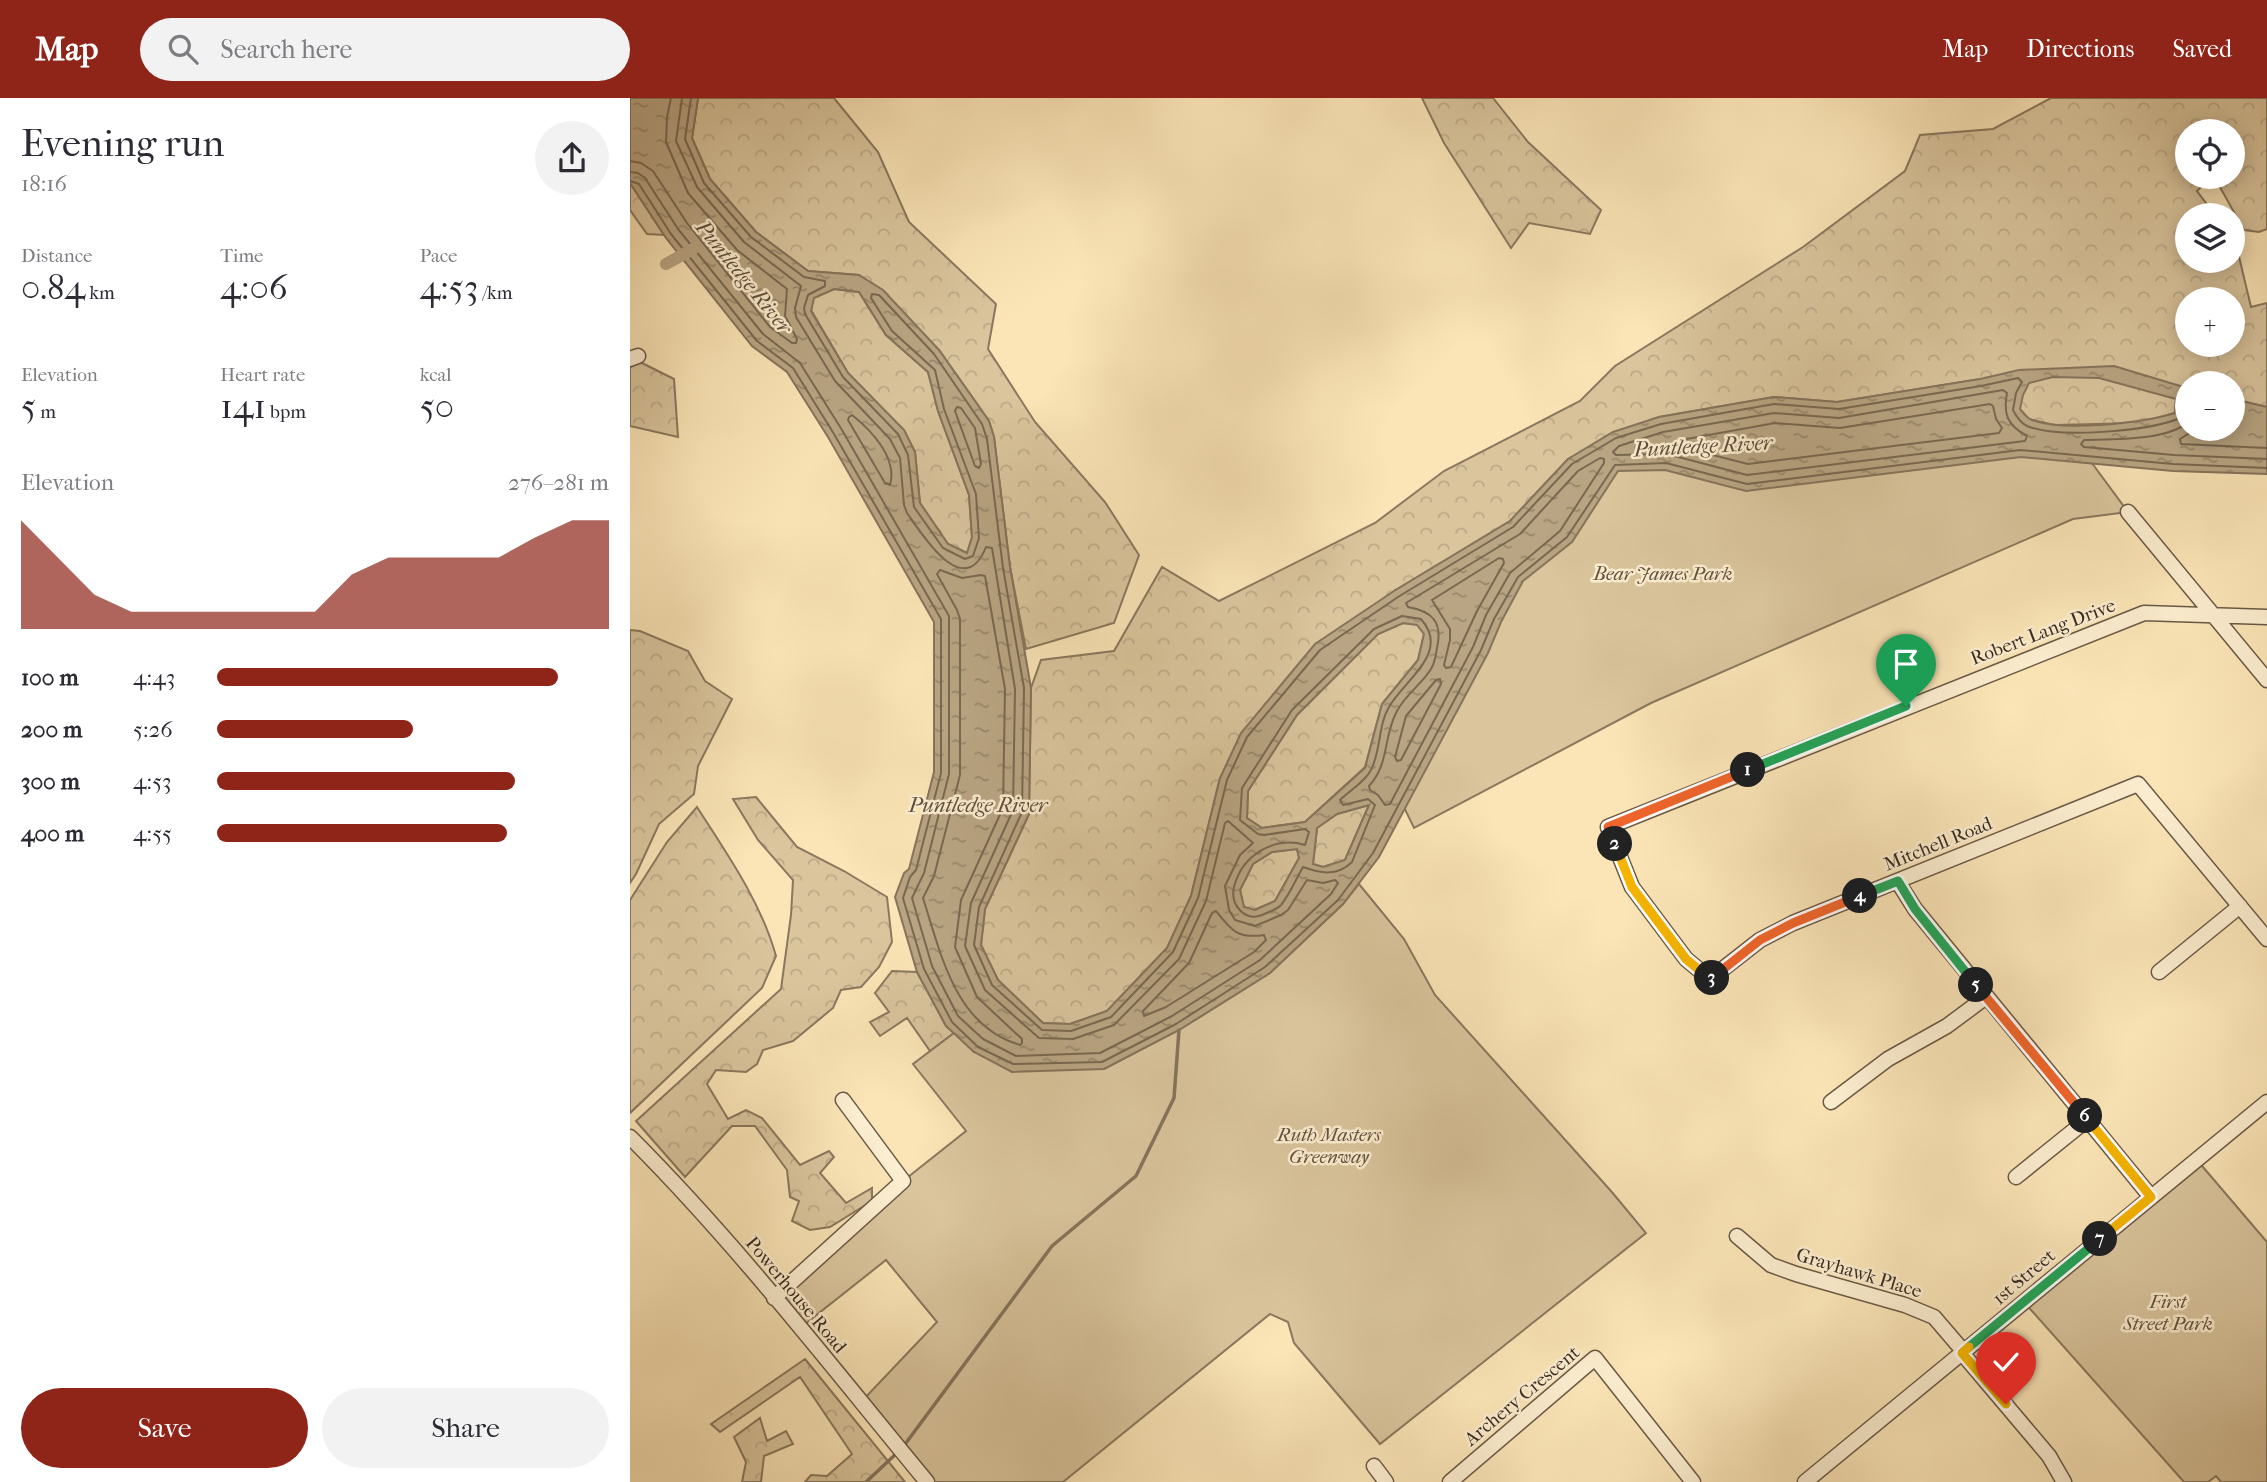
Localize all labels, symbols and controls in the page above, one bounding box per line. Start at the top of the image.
search box [140,18,630,81]
text: Map [35,30,98,69]
icon: search [164,30,202,68]
text: Search here [220,34,352,65]
text: Map [1942,35,1988,63]
text: Directions [2026,35,2134,63]
text: Saved [2172,35,2232,63]
map controls [2175,119,2245,441]
button: locate [2175,119,2245,189]
text: Evening run [21,121,224,166]
button: share [535,121,609,195]
text: 18:16 [21,170,67,197]
button: layers [2175,203,2245,273]
water label: Puntledge River [690,215,798,340]
text: Distance [21,245,92,267]
text: Time [220,245,264,267]
text: Pace [420,245,458,267]
text: 0.84 [21,267,85,308]
text: 4:06 [220,267,288,308]
text: 4:53 [420,267,478,308]
text: km [85,282,115,304]
text: /km [478,282,513,304]
button: + [2175,287,2245,357]
text: Elevation [21,364,98,386]
text: Heart rate [220,364,305,386]
text: kcal [420,364,452,386]
button: − [2175,371,2245,441]
text: 5 [21,386,36,427]
text: 141 [220,386,266,427]
text: 50 [420,386,454,427]
text: m [36,401,56,423]
text: bpm [266,401,306,423]
water label: Puntledge River [1632,430,1775,462]
text: Elevation [21,469,114,496]
text: 276–281 m [508,469,609,496]
park label: Bear James Park [1592,563,1733,585]
street label: Robert Lang Drive [1967,594,2119,670]
pin [1876,634,1936,706]
icon: arrive [1887,645,1925,683]
text: 100 m [21,664,79,691]
text: 4:43 [133,664,175,691]
text: 200 m [21,716,82,743]
text: 5:26 [133,716,173,743]
pin: 1 [1730,752,1766,788]
text: 1 [1744,758,1751,780]
text: 300 m [21,768,80,795]
text: 4:53 [133,768,172,795]
water label: Puntledge River [908,793,1049,817]
street label: Mitchell Road [1881,812,1996,876]
text: 400 m [21,820,84,847]
text: 4:55 [133,820,172,847]
pin: 2 [1598,826,1632,862]
text: 2 [1610,832,1619,854]
pin: 4 [1842,878,1878,914]
text: 4 [1854,884,1865,906]
pin: 3 [1694,960,1730,996]
text: 3 [1708,966,1715,988]
pin: 5 [1958,968,1994,1002]
text: 5 [1971,973,1980,995]
pin: 6 [2068,1098,2102,1134]
text: 6 [2079,1104,2090,1126]
park label: Ruth Masters Greenway [1275,1124,1382,1168]
pin: 7 [2082,1222,2118,1256]
text: 7 [2095,1227,2104,1249]
street label: Powerhouse Road [741,1232,851,1358]
street label: Grayhawk Place [1794,1243,1924,1303]
street label: 1st Street [1988,1244,2060,1309]
park label: First Street Park [2122,1291,2213,1335]
pin [1976,1332,2036,1404]
street label: Archery Crescent [1459,1341,1584,1451]
icon: check [1987,1343,2025,1381]
button: Save [21,1388,308,1468]
button: Share [322,1388,609,1468]

